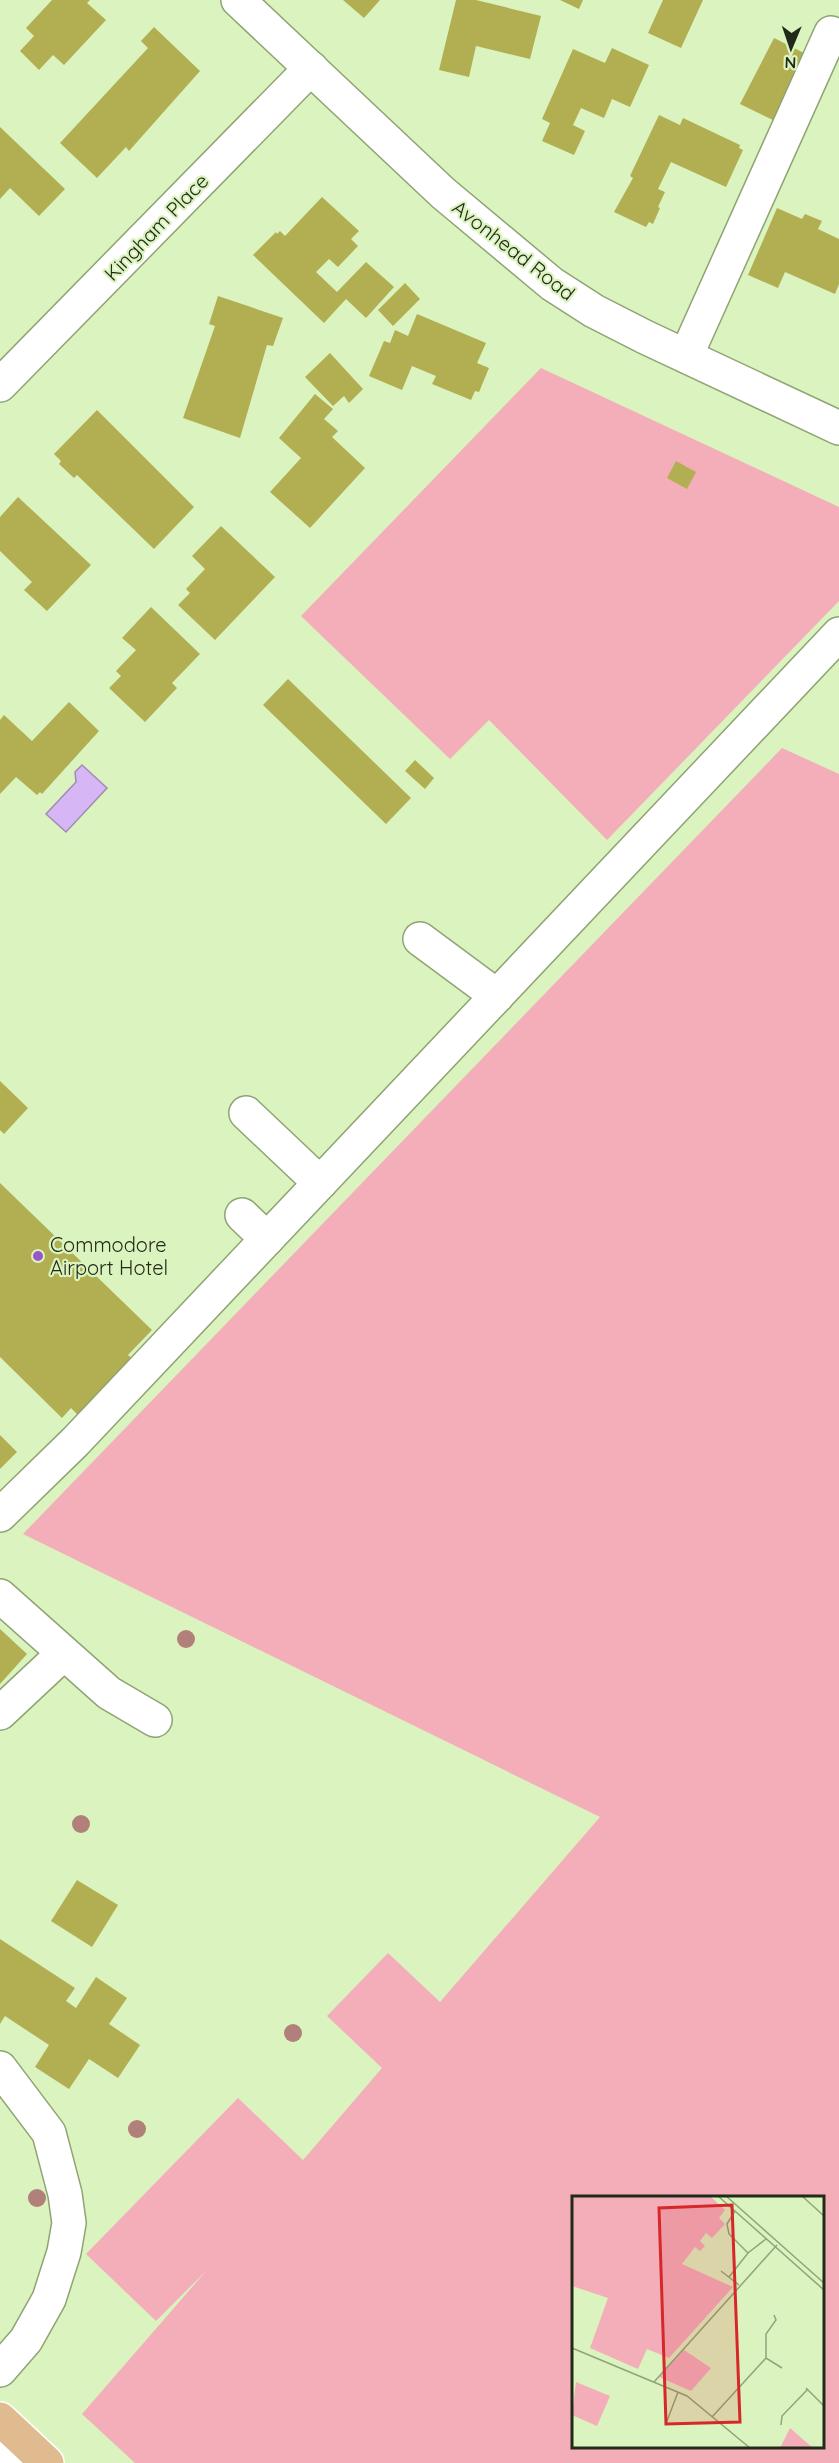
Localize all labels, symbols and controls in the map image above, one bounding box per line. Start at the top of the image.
north arrow [761,18,821,78]
text: N [784,53,797,73]
street label: Kingham Place [99,168,213,286]
street label: Avonhead Road [448,194,580,306]
place label: Commodore Airport Hotel [50,1232,168,1280]
marker: Commodore Airport Hotel [31,1249,45,1263]
inset map [572,2196,824,2448]

